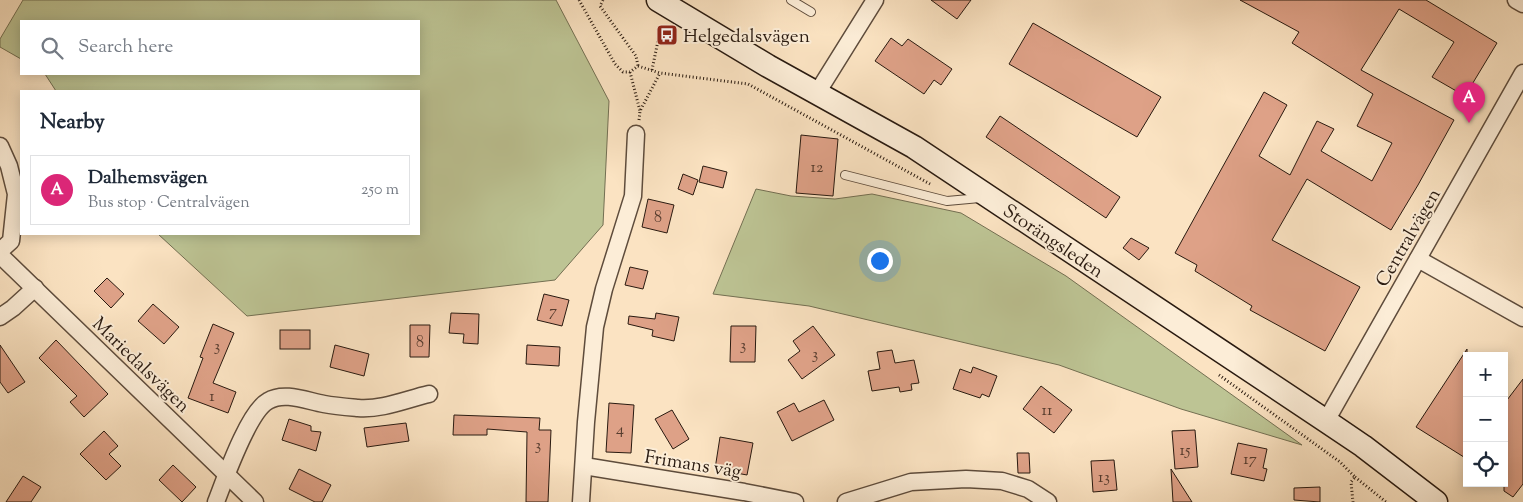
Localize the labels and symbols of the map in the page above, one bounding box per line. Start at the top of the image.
bus stop icon: Helgedalsvägen [655,23,679,47]
place label: Helgedalsvägen [683,24,810,51]
pin: A [1453,82,1485,123]
house number: 12 [811,157,824,180]
street label: Centralvägen [1370,184,1448,293]
street label: Storängsleden [997,198,1108,286]
house number: 8 [654,207,662,230]
your location [867,248,893,274]
house number: 7 [549,301,557,324]
street label: Mariedalsvägen [85,312,195,420]
house number: 8 [416,332,424,355]
house number: 3 [740,335,746,358]
house number: 3 [214,336,220,359]
house number: 3 [812,344,818,367]
house number: 1 [209,386,215,409]
house number: 11 [1042,400,1053,423]
house number: 4 [616,419,624,442]
house number: 3 [535,435,541,458]
house number: 15 [1180,440,1191,463]
street label: Frimans väg [642,444,743,486]
house number: 17 [1243,449,1257,472]
house number: 13 [1098,467,1110,490]

